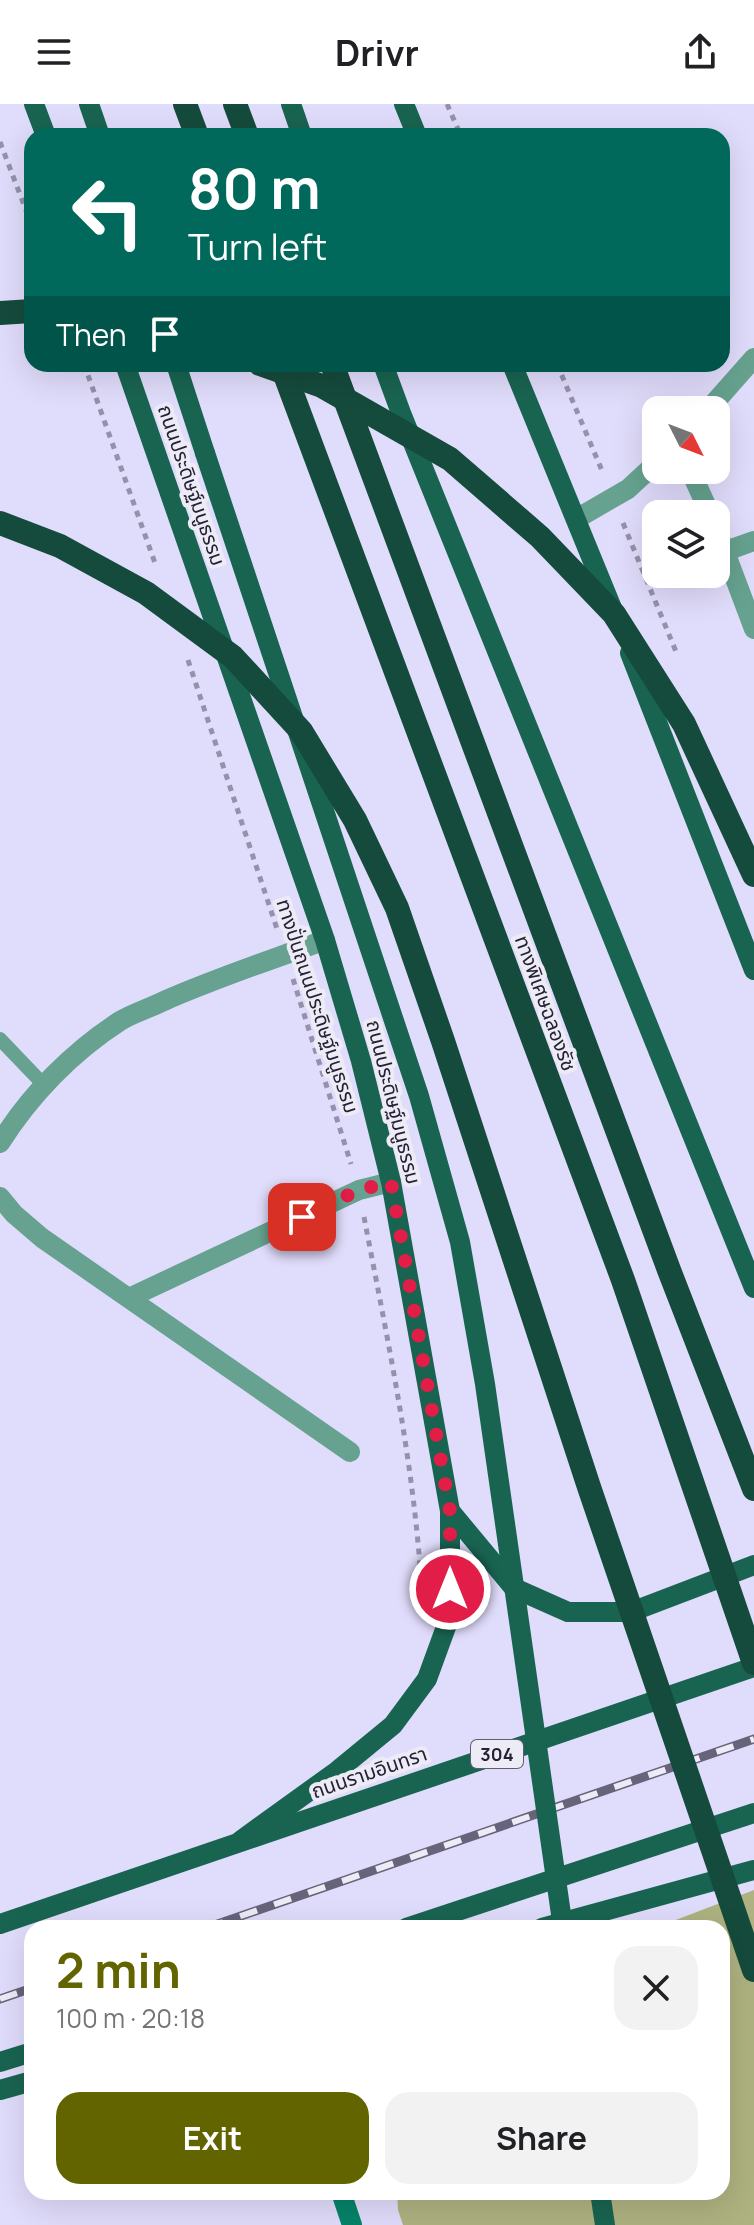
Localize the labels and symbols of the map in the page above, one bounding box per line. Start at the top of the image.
north arrow [642,396,730,484]
street label: ถนนประดิษฐ์มนูธรรม [152,401,232,569]
street label: ทางปั่นถนนประดิษฐ์มนูธรรม [271,895,365,1117]
street label: ทางพิเศษฉลองรัช [509,931,583,1075]
street label: ถนนประดิษฐ์มนูธรรม [361,1017,427,1187]
pin [268,1183,336,1251]
position arrow [408,1547,492,1631]
street label: ถนนรามอินทรา [308,1740,430,1804]
road number: 304 [471,1740,523,1768]

